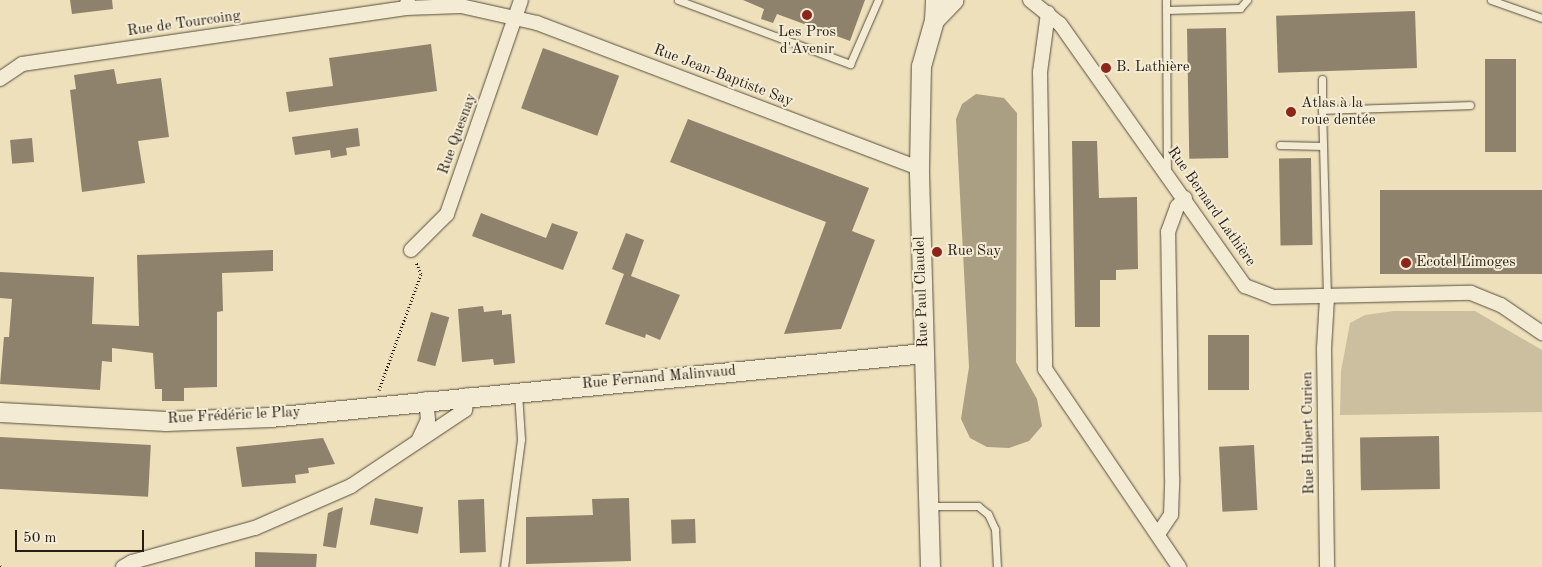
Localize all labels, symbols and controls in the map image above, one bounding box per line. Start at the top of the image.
street label: Rue de Tourcoing [126,7,242,41]
marker: Les Pros d'Avenir [801,9,813,21]
place label: Les Pros d'Avenir [778,23,836,58]
street label: Rue Jean-Baptiste Say [651,41,795,111]
place label: B. Lathière [1116,59,1190,77]
marker: B. Lathière [1100,62,1112,74]
street label: Rue Quesnay [435,91,481,177]
place label: Atlas à la roue dentée [1301,94,1376,129]
marker: Atlas à la roue dentée [1285,106,1297,118]
street label: Rue Bernard Lathière [1163,144,1259,270]
street label: Rue Paul Claudel [911,236,933,348]
place label: Rue Say [947,243,1001,261]
marker: Rue Say [931,246,943,258]
place label: Ecotel Limoges [1416,254,1516,272]
marker: Ecotel Limoges [1400,257,1412,269]
street label: Rue Fernand Malinvaud [581,362,737,394]
street label: Rue Hubert Curien [1299,371,1319,495]
street label: Rue Frédéric le Play [167,404,301,428]
scale bar [18,520,146,552]
text: 50 m [23,531,57,546]

